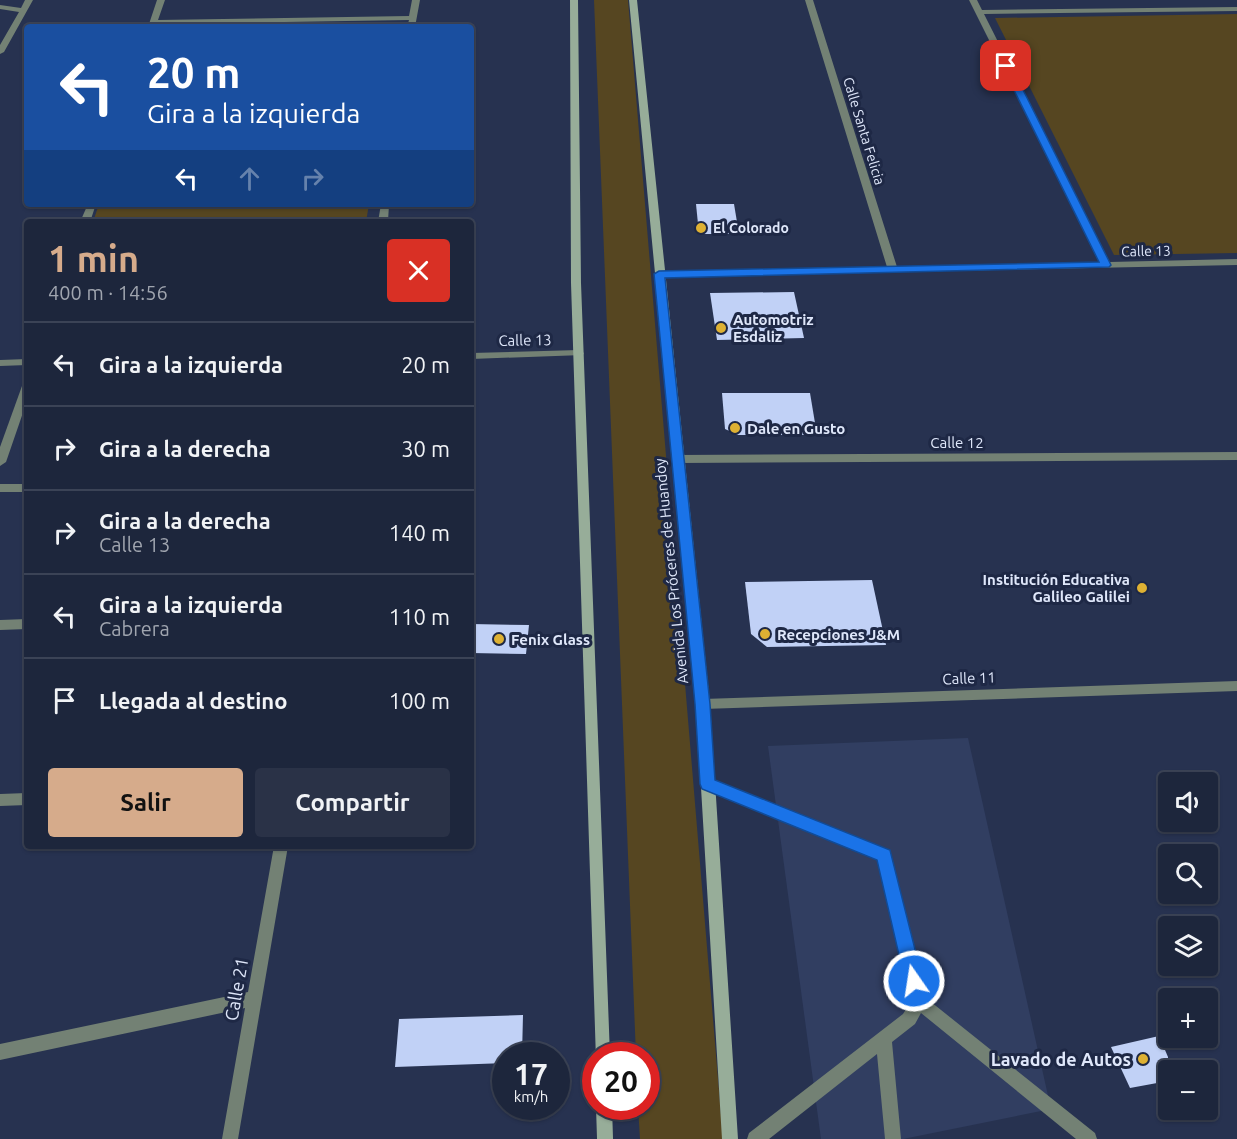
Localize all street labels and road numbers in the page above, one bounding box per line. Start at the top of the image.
street label: Calle Santa Felicia [840,75,888,187]
street label: Calle 13 [1121,243,1171,259]
street label: Calle 13 [498,331,552,349]
street label: Calle 12 [930,434,984,451]
street label: Avenida Los Próceres de Huandoy [651,457,691,685]
street label: Calle 11 [942,669,996,687]
street label: Calle 21 [221,956,251,1022]

